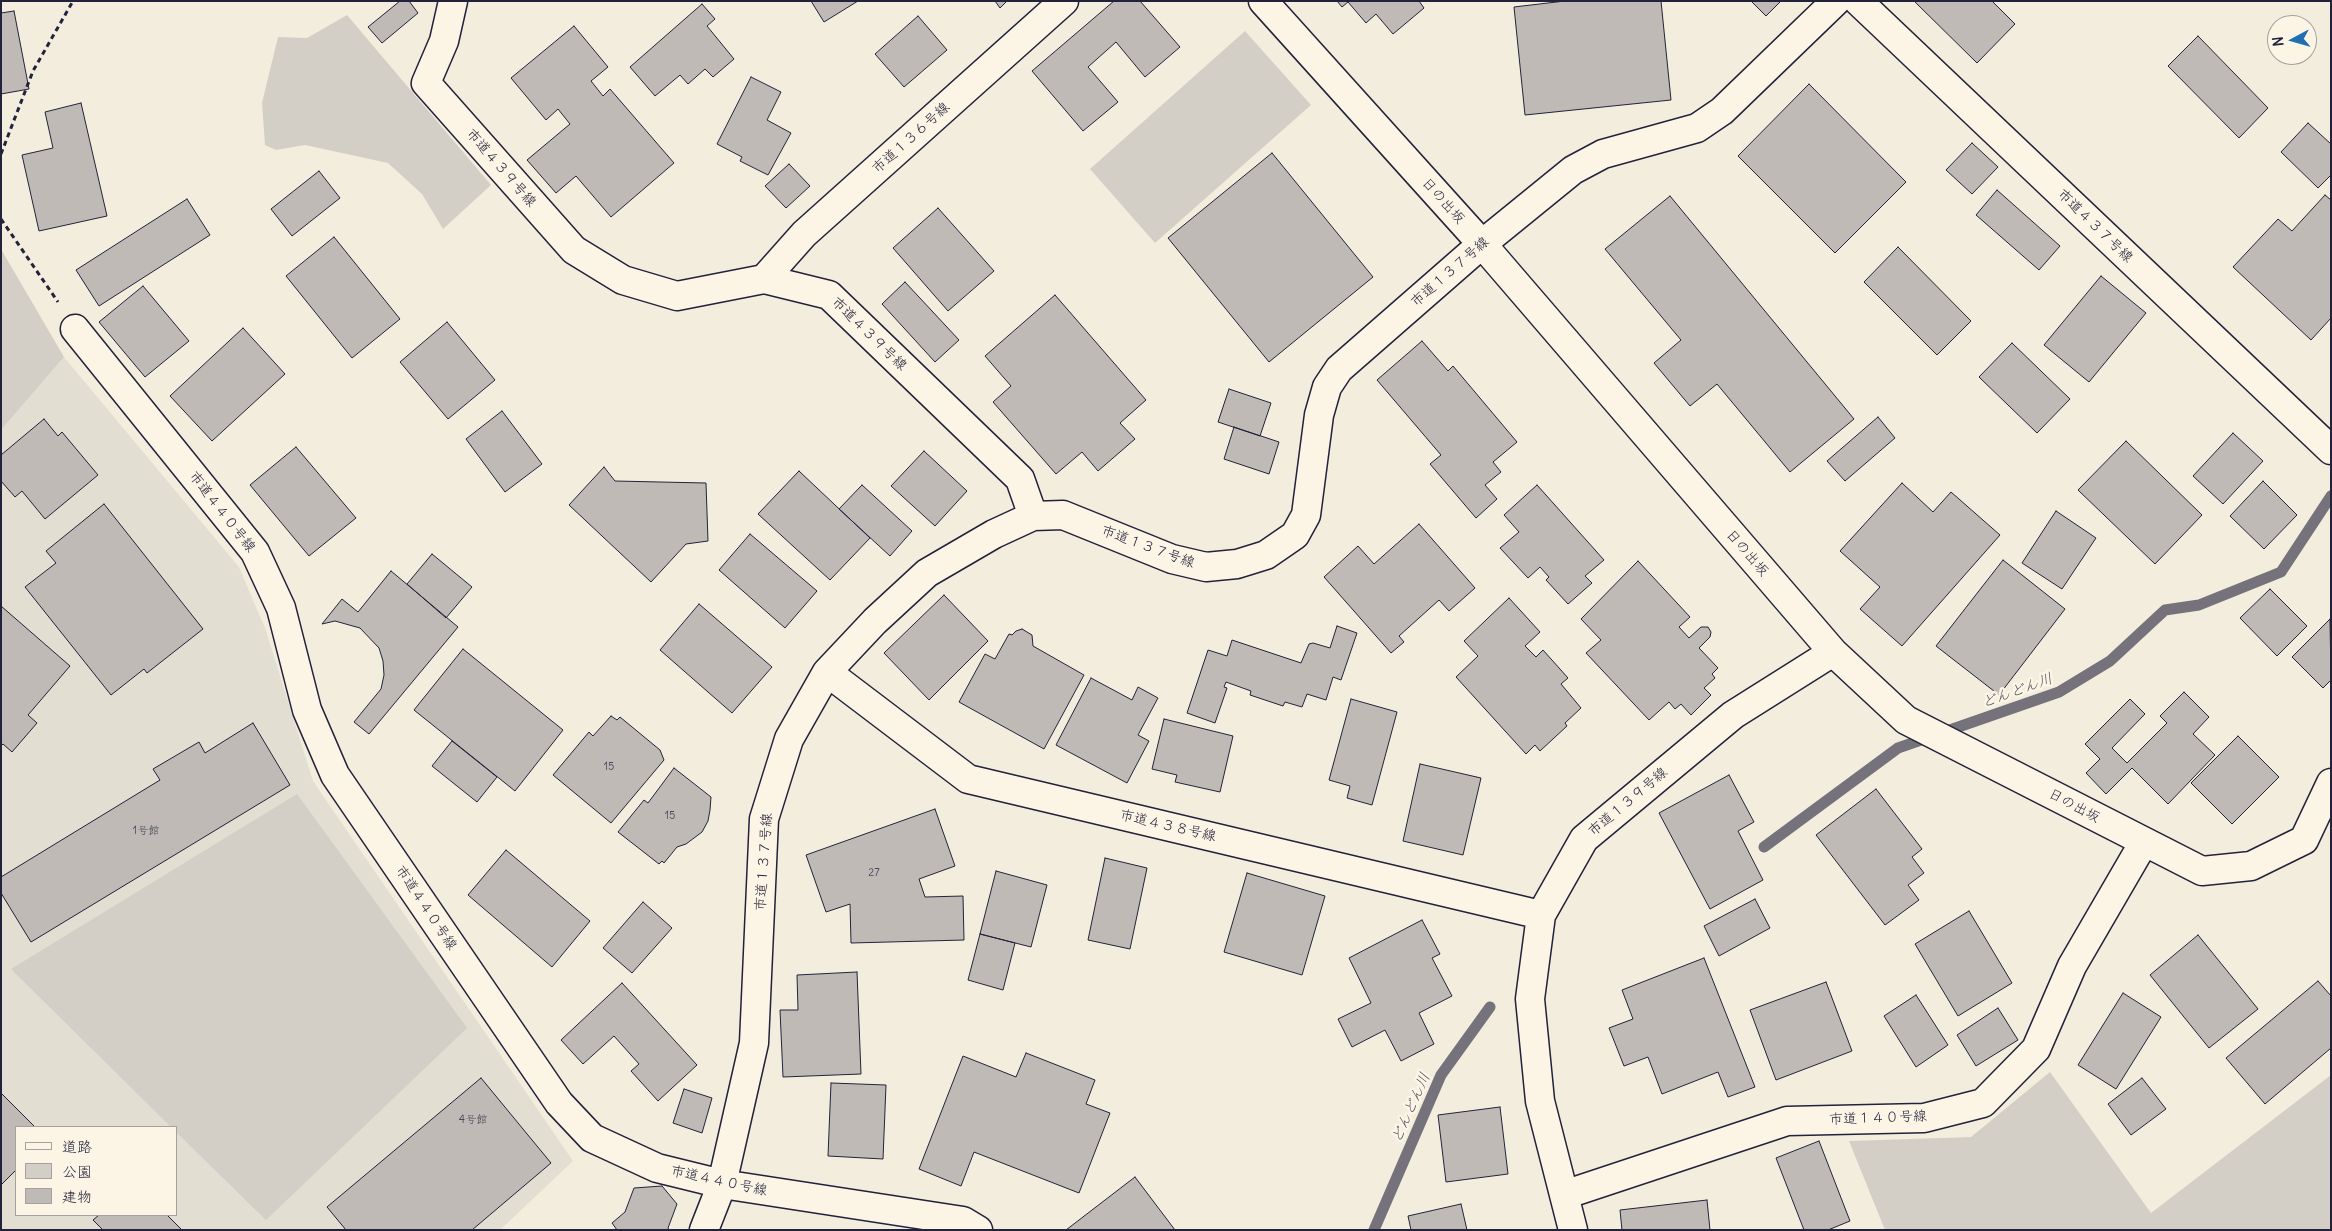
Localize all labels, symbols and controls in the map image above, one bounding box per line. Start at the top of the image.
north arrow [2267,15,2317,65]
text: N [2269,36,2288,47]
street label: 市道１３６号線 [869,99,953,177]
street label: 市道４３９号線 [463,126,539,210]
street label: 日の出坂 [1418,175,1468,227]
street label: 市道４３７号線 [2054,186,2136,266]
street label: 市道１３７号線 [1408,234,1492,310]
street label: 市道４３９号線 [828,294,910,374]
street label: 市道４４０号線 [185,468,259,556]
street label: 市道１３７号線 [1099,522,1197,572]
street label: 日の出坂 [1722,526,1772,580]
water label: どんどん川 [1979,670,2055,712]
house number: 15 [604,760,614,774]
street label: 市道１３９号線 [1585,764,1671,840]
street label: 日の出坂 [2045,785,2103,827]
street label: 市道４３８号線 [1118,807,1218,845]
house number: 15 [665,809,675,823]
street label: 市道１３７号線 [752,813,776,911]
house number: 1号館 [133,824,159,838]
street label: 市道４４０号線 [392,863,460,953]
house number: 27 [868,866,880,880]
water label: どんどん川 [1388,1070,1434,1146]
street label: 市道１４０号線 [1829,1108,1927,1128]
house number: 4号館 [459,1113,487,1127]
legend [15,1126,178,1216]
text: 道路 [62,1137,92,1156]
text: 公園 [62,1162,92,1181]
street label: 市道４４０号線 [669,1163,769,1199]
text: 建物 [62,1187,92,1206]

